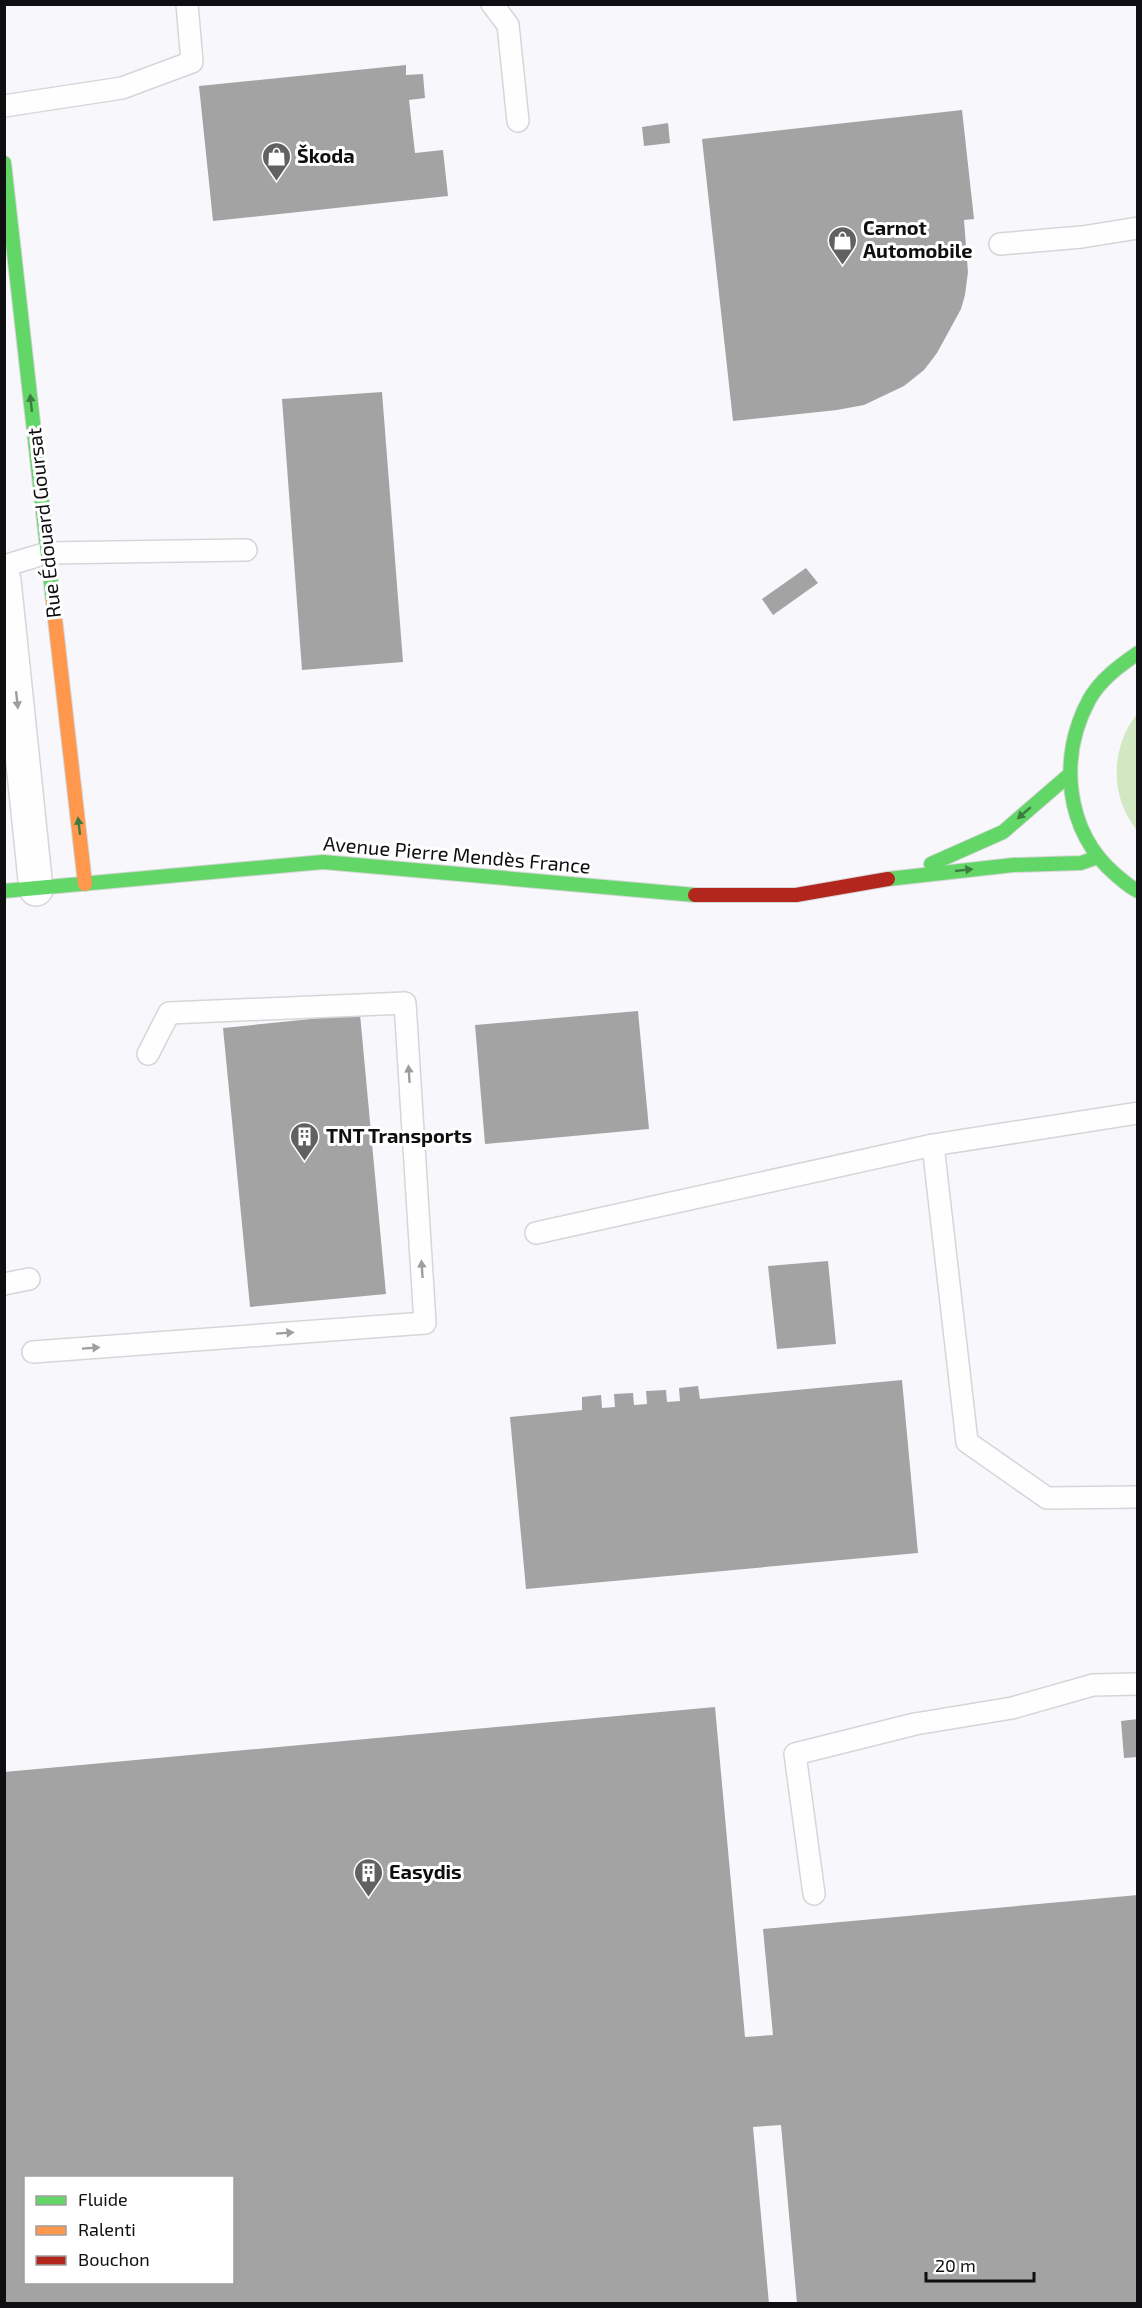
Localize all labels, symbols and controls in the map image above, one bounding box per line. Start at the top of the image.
shop icon: Škoda [260,140,292,182]
place label: Škoda [297,143,355,167]
place label: Carnot Automobile [863,215,973,262]
shop icon: Carnot Automobile [826,224,858,266]
one-way arrow [26,393,35,412]
street label: Rue Édouard Goursat [21,426,65,619]
one-way arrow [12,691,22,710]
one-way arrow [1017,806,1032,820]
one-way arrow [74,816,83,835]
street label: Avenue Pierre Mendès France [322,830,592,878]
one-way arrow [955,865,974,875]
one-way arrow [405,1064,414,1083]
building icon: TNT Transports [289,1120,321,1162]
place label: TNT Transports [326,1123,472,1147]
one-way arrow [417,1259,427,1278]
one-way arrow [276,1329,295,1338]
one-way arrow [82,1343,101,1352]
building icon: Easydis [352,1856,384,1898]
place label: Easydis [389,1859,462,1884]
legend [24,2176,234,2284]
text: Fluide [78,2188,128,2210]
text: Ralenti [78,2218,136,2240]
scale bar [926,2245,1034,2283]
text: Bouchon [78,2248,150,2270]
text: 20 m [935,2254,976,2276]

